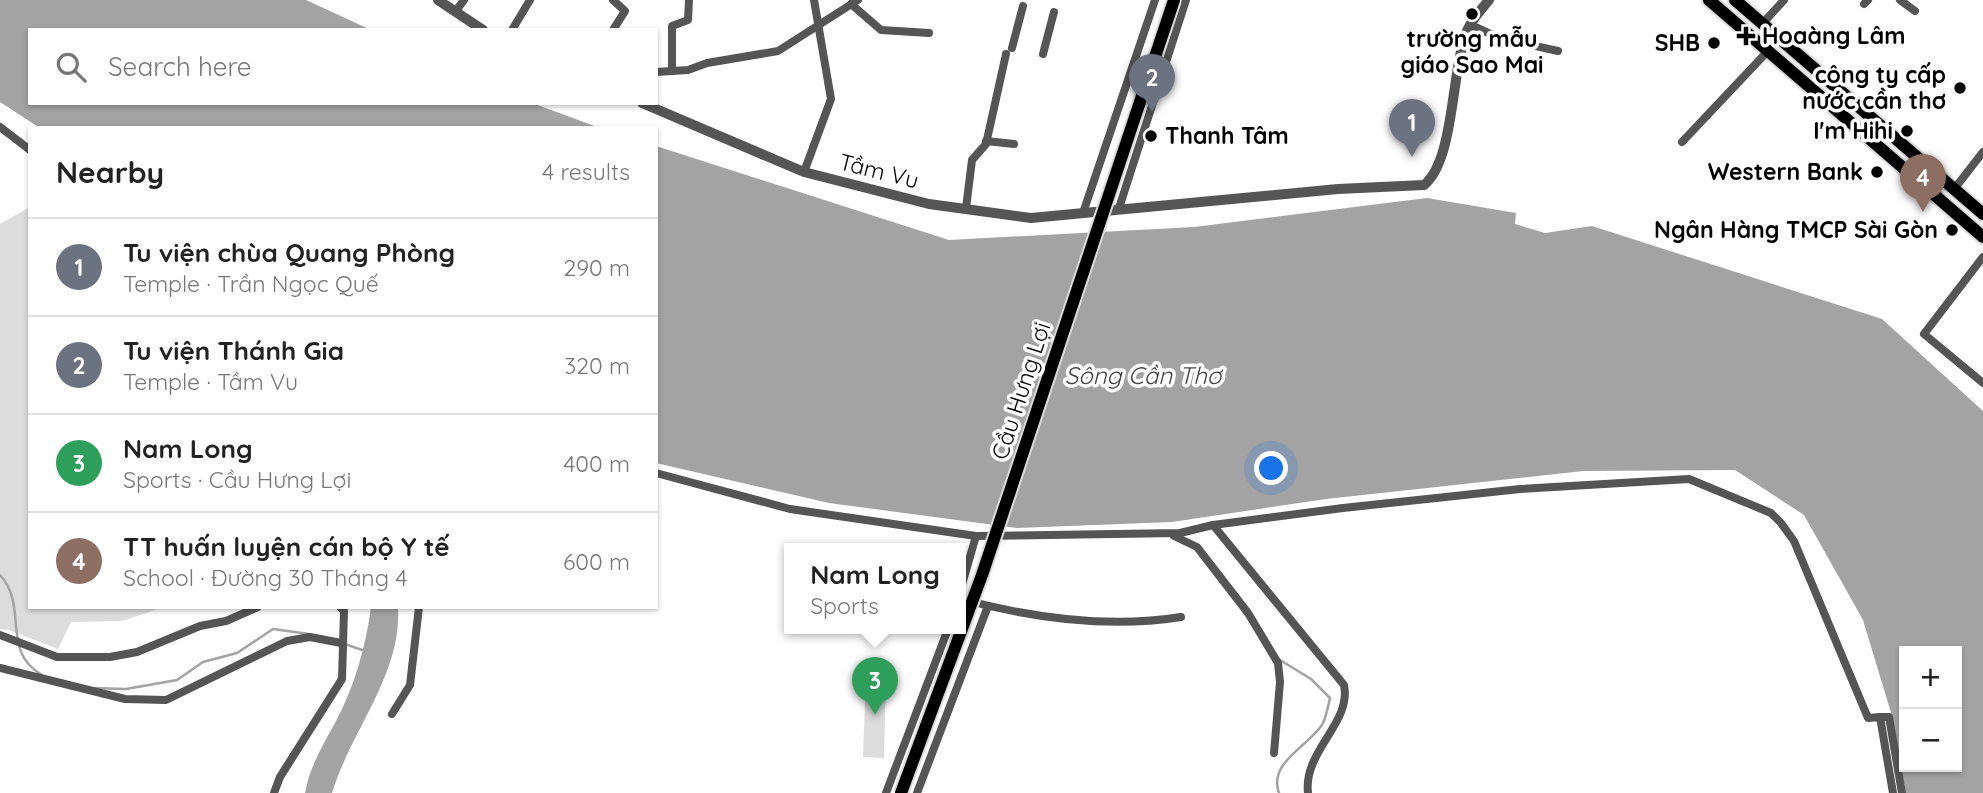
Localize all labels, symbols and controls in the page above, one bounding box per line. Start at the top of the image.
marker: trường mẫu giáo Sao Mai [1464,6,1480,22]
place label: Hoaàng Lâm [1762,21,1905,50]
place label: trường mẫu giáo Sao Mai [1400,24,1544,79]
marker: Hoaàng Lâm [1736,26,1756,46]
search box [28,28,658,105]
place label: SHB [1655,28,1700,57]
marker: SHB [1706,35,1722,51]
icon: search [52,48,90,86]
text: Search here [108,50,252,83]
pin: 2 [1129,54,1175,112]
place label: công ty cấp nước cần thơ [1802,60,1946,115]
marker: công ty cấp nước cần thơ [1952,80,1968,96]
pin: 1 [1389,99,1435,157]
place label: I'm Hihi [1813,116,1893,145]
place label: Thanh Tâm [1165,121,1289,150]
marker: I'm Hihi [1899,123,1915,139]
marker: Thanh Tâm [1143,128,1159,144]
street label: Tầm Vu [836,147,922,194]
text: Nearby [56,153,164,191]
pin: 4 [1900,154,1946,212]
text: 4 results [542,157,630,186]
place label: Western Bank [1708,157,1863,186]
marker: Western Bank [1869,164,1885,180]
place label: Ngân Hàng TMCP Sài Gòn [1654,215,1938,244]
marker: Ngân Hàng TMCP Sài Gòn [1944,222,1960,238]
text: Tu viện chùa Quang Phòng [123,236,455,269]
text: 1 [75,253,83,282]
text: 290 m [563,253,630,282]
text: Temple · Trần Ngọc Quế [123,269,379,298]
street label: Cầu Hưng Lợi [985,318,1056,463]
text: Tu viện Thánh Gia [123,334,344,367]
text: 2 [72,351,86,380]
text: 320 m [564,351,630,380]
water label: Sông Cần Thơ [1065,360,1224,390]
text: Temple · Tầm Vu [123,367,298,396]
text: Nam Long [123,432,253,465]
text: 3 [73,449,85,478]
text: 400 m [563,449,630,478]
your location [1254,451,1288,485]
text: Sports · Cầu Hưng Lợi [123,465,351,494]
text: TT huấn luyện cán bộ Y tế [123,530,450,563]
popup [784,543,966,634]
text: 4 [72,547,86,576]
text: 600 m [563,547,630,576]
text: Nam Long [810,558,940,591]
text: School · Đường 30 Tháng 4 [123,563,407,592]
text: Sports [810,591,879,620]
map controls [1899,646,1962,772]
button: + [1899,646,1962,709]
pin: 3 [852,657,898,715]
button: − [1899,709,1962,772]

